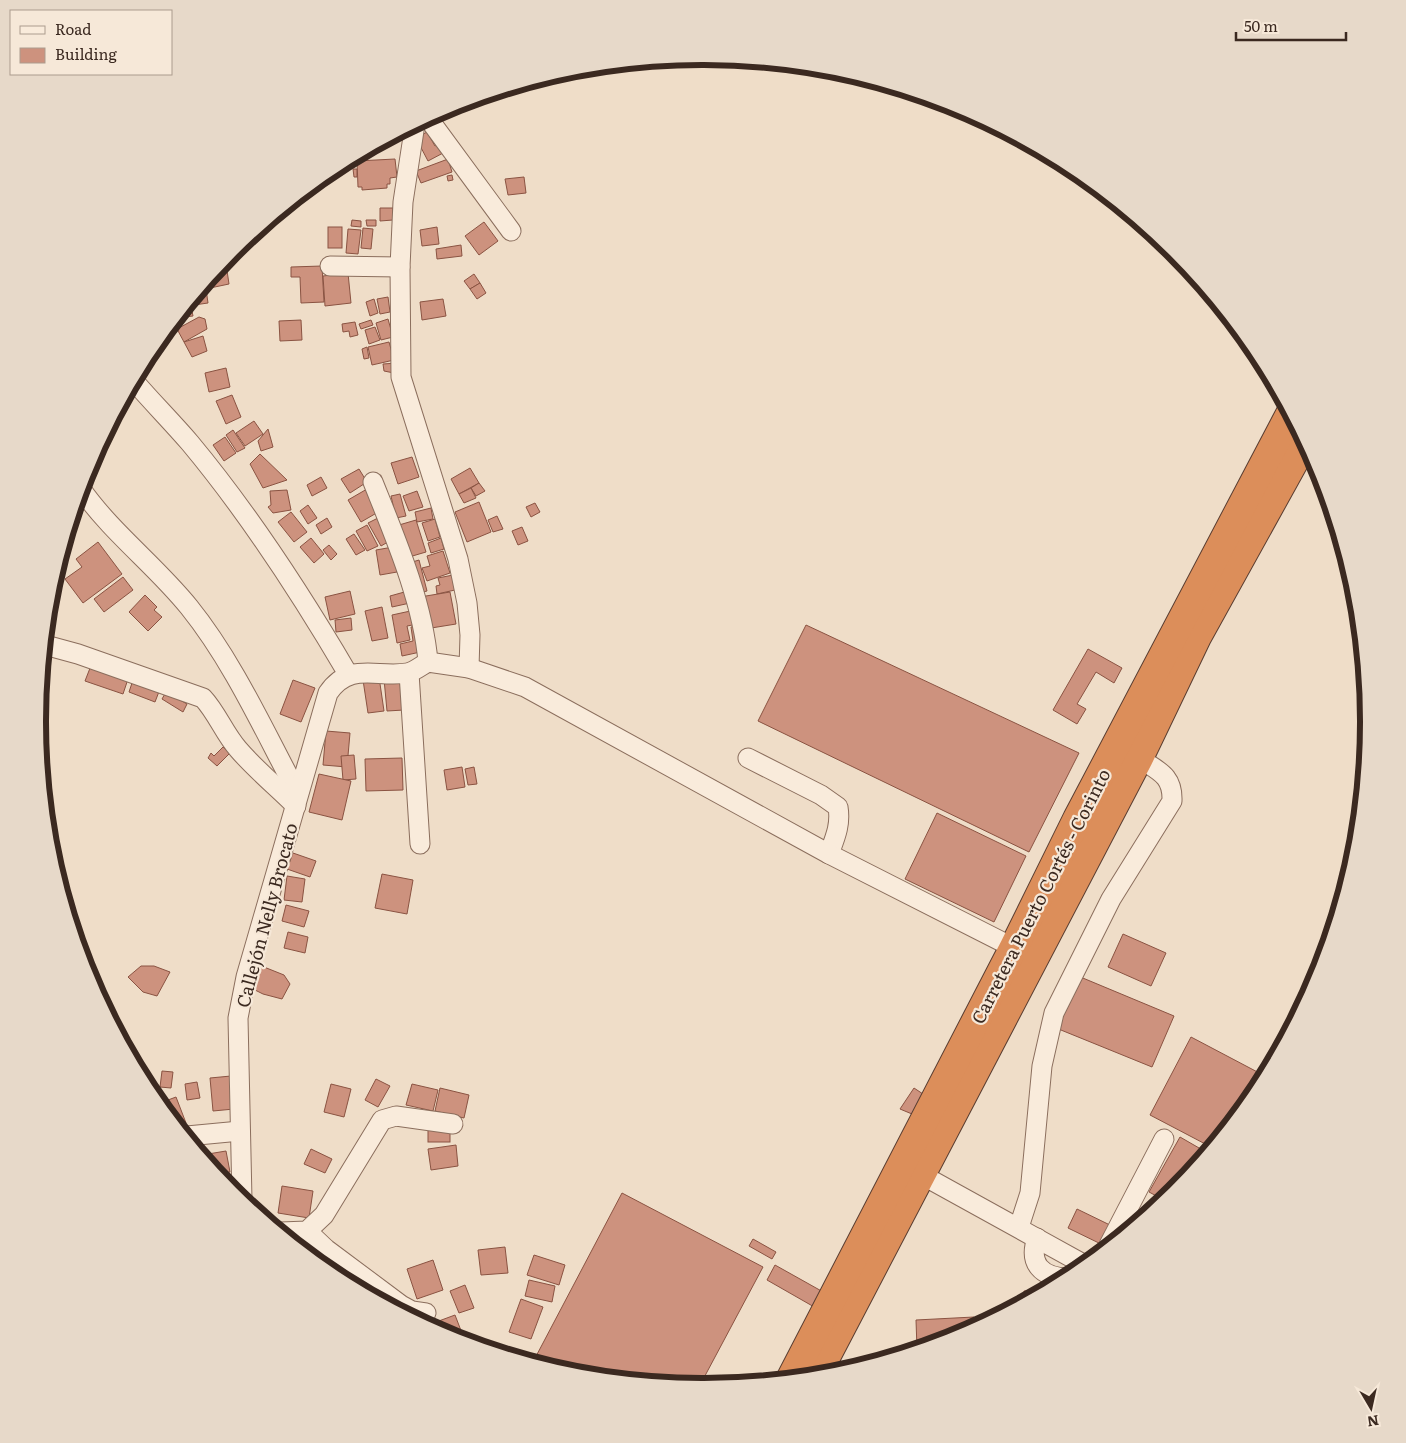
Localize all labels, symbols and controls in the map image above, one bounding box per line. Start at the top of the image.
legend [10,10,172,75]
scale bar [1236,10,1346,42]
text: 50 m [1244,14,1278,37]
text: Road [55,17,91,40]
text: Building [55,42,117,65]
street label: Carretera Puerto Cortés - Corinto [964,764,1116,1028]
street label: Callejón Nelly Brocato [228,820,304,1010]
north arrow [1346,1383,1396,1433]
text: N [1366,1411,1381,1433]

